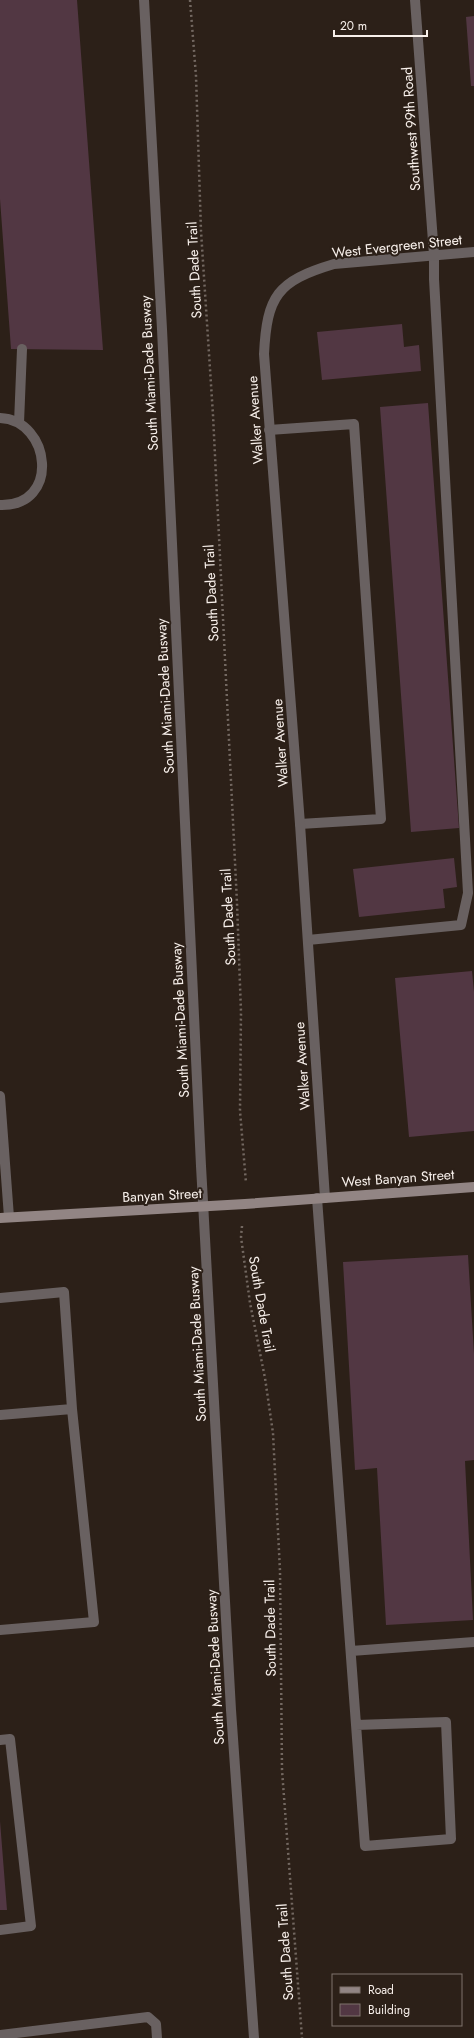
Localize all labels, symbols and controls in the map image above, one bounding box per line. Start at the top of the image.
scale bar [334,12,427,38]
text: 20 m [340,17,367,35]
street label: Southwest 99th Road [397,66,425,192]
street label: South Dade Trail [181,221,207,319]
street label: West Evergreen Street [331,229,464,263]
street label: South Miami-Dade Busway [135,294,163,451]
street label: Walker Avenue [242,375,268,465]
street label: South Dade Trail [198,544,224,642]
street label: South Miami-Dade Busway [151,617,179,774]
street label: Walker Avenue [267,698,293,788]
street label: South Dade Trail [215,868,241,966]
street label: South Miami-Dade Busway [166,941,194,1098]
street label: Walker Avenue [289,1021,315,1111]
street label: West Banyan Street [341,1164,456,1192]
street label: Banyan Street [122,1183,203,1207]
street label: South Dade Trail [244,1254,280,1354]
street label: South Miami-Dade Busway [183,1265,211,1422]
street label: South Dade Trail [259,1579,281,1677]
street label: South Miami-Dade Busway [201,1588,229,1745]
street label: South Dade Trail [272,1903,298,2001]
legend [332,1974,462,2026]
text: Road [368,1981,394,1999]
text: Building [368,2001,410,2019]

